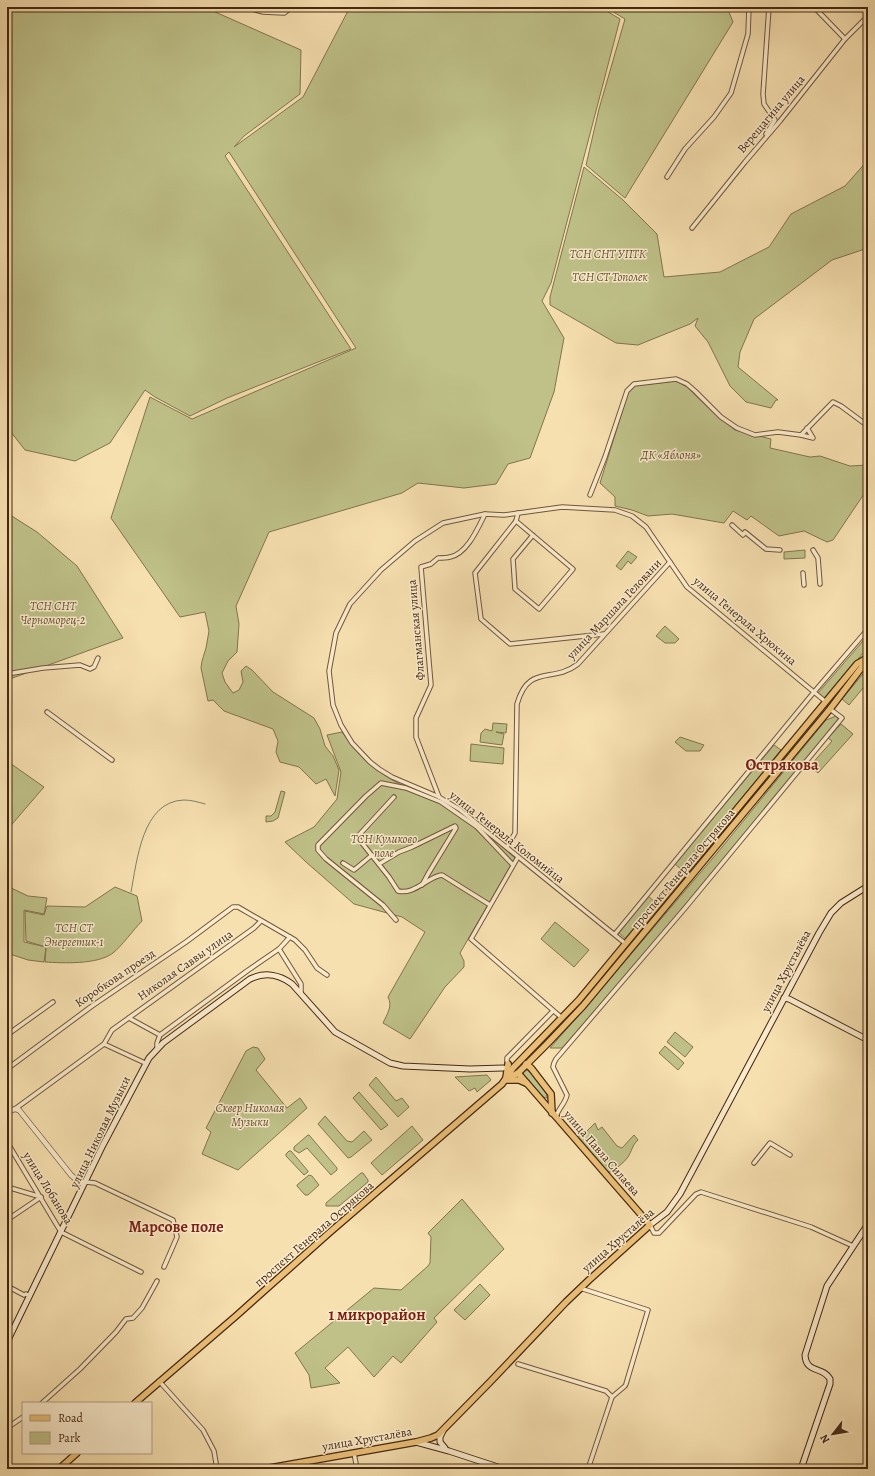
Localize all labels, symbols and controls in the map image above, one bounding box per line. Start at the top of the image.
street label: Верещагина улица [734,71,809,156]
park label: ТСН СНТ УПТК [570,246,647,262]
park label: ТСН СТ Тополек [572,269,648,285]
park label: ДК «Яблоня» [640,447,701,463]
street label: улица Маршала Геловани [562,555,665,663]
street label: улица Генерала Хрюкина [689,572,800,669]
street label: Флагманская улица [404,579,428,681]
park label: ТСН СНТ Черноморец-2 [20,598,86,628]
district label: Острякова [745,754,819,776]
street label: улица Генерала Коломийца [446,787,568,887]
street label: проспект Генерала Острякова [628,805,739,933]
park label: ТСН Куликово поле [351,831,417,861]
park label: ТСН СТ Энергетик-1 [44,920,104,950]
street label: Николая Саввы улица [134,926,236,1004]
street label: улица Хрусталёва [757,927,815,1016]
street label: Коробкова проезд [72,945,158,1011]
street label: улица Николая Музыки [66,1073,134,1191]
park label: Сквер Николая Музыки [216,1100,285,1130]
street label: улица Павла Силаева [560,1106,644,1200]
street label: улица Лобанова [19,1148,77,1228]
street label: проспект Генерала Острякова [251,1177,377,1290]
street label: улица Хрусталёва [578,1204,658,1276]
district label: Марсове поле [128,1216,224,1238]
district label: 1 микрорайон [328,1304,426,1326]
legend [22,1402,152,1454]
text: Road [58,1410,84,1426]
north arrow [813,1414,853,1454]
street label: улица Хрусталёва [320,1423,414,1455]
text: Park [58,1430,81,1446]
text: N [816,1432,833,1446]

